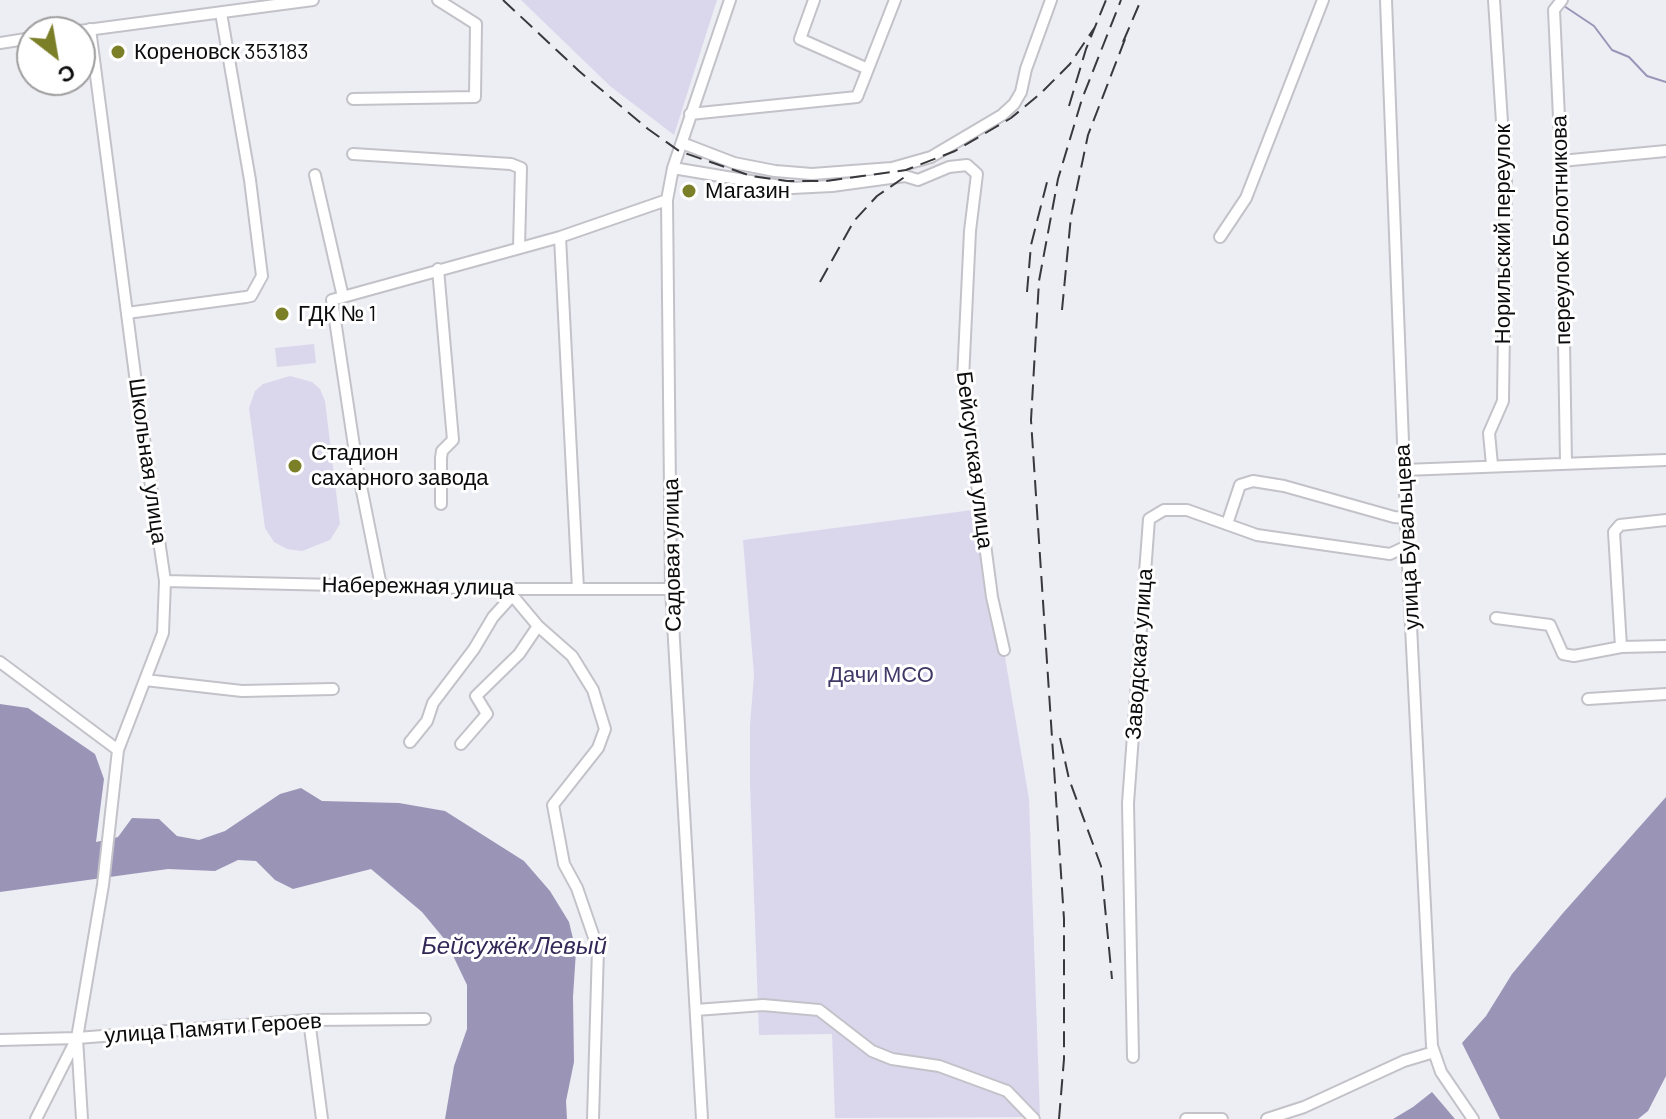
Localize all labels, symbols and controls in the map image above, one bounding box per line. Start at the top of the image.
north arrow [16,16,96,96]
place label: Кореновск 353183 [134,39,309,65]
marker: Кореновск 353183 [109,43,127,61]
text: С [54,60,81,90]
street label: переулок Болотникова [1546,115,1576,345]
street label: Норильский переулок [1490,124,1516,344]
place label: Магазин [705,178,790,204]
marker: Магазин [680,182,698,200]
place label: ГДК № 1 [298,301,376,327]
marker: ГДК № 1 [273,305,291,323]
street label: Бейсугская улица [951,370,999,550]
street label: Школьная улица [123,376,173,546]
place label: Стадион сахарного завода [311,440,489,492]
street label: улица Бувальцева [1389,443,1425,631]
marker: Стадион сахарного завода [286,457,304,475]
street label: Садовая улица [657,478,687,632]
street label: Заводская улица [1120,567,1158,741]
street label: Набережная улица [321,571,515,601]
park label: Дачи МСО [828,662,934,688]
water label: Бейсужёк Левый [421,932,607,960]
street label: улица Памяти Героев [103,1007,323,1049]

